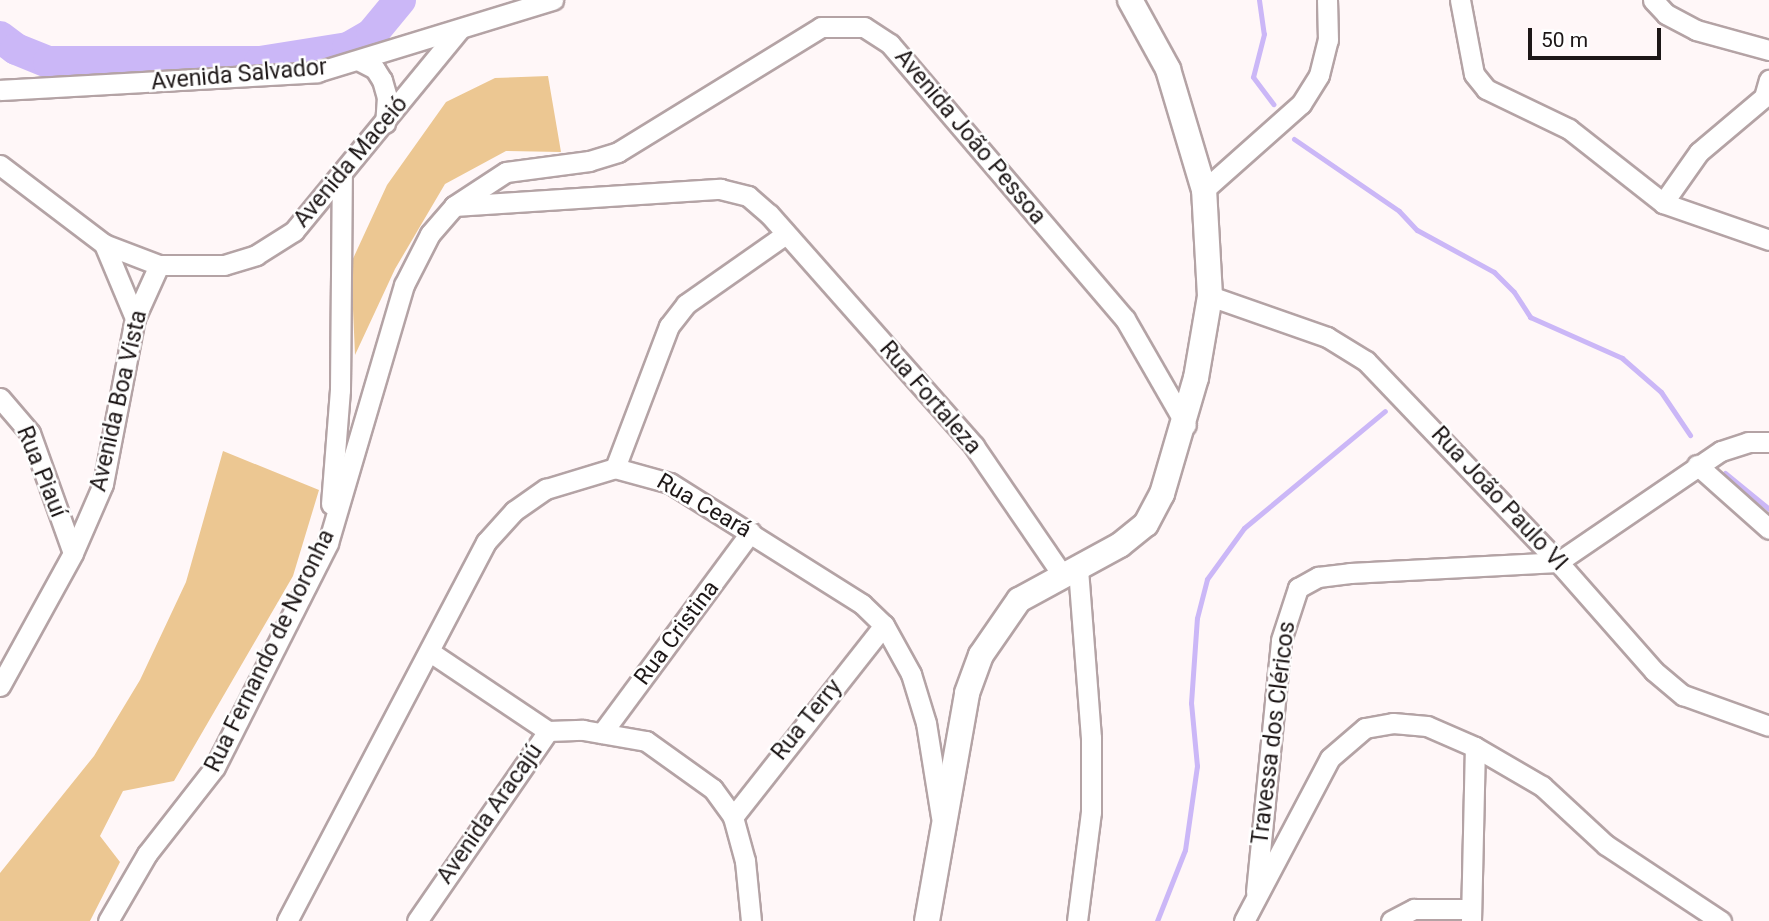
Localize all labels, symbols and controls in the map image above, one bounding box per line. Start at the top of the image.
scale bar [1531,14,1664,58]
text: 50 m [1541,28,1588,52]
street label: Avenida João Pessoa [889,44,1051,230]
street label: Avenida Salvador [150,54,328,96]
street label: Avenida Maceió [288,91,414,233]
street label: Avenida Boa Vista [85,308,153,494]
street label: Rua Fortaleza [873,336,987,460]
street label: Rua João Paulo VI [1425,421,1573,577]
street label: Rua Piauí [10,422,72,522]
street label: Rua Ceará [652,468,756,544]
street label: Rua Fernando de Noronha [199,525,341,777]
street label: Rua Cristina [629,575,725,691]
street label: Travessa dos Cléricos [1247,620,1301,846]
street label: Rua Terry [766,674,848,766]
street label: Avenida Aracajú [431,739,549,889]

